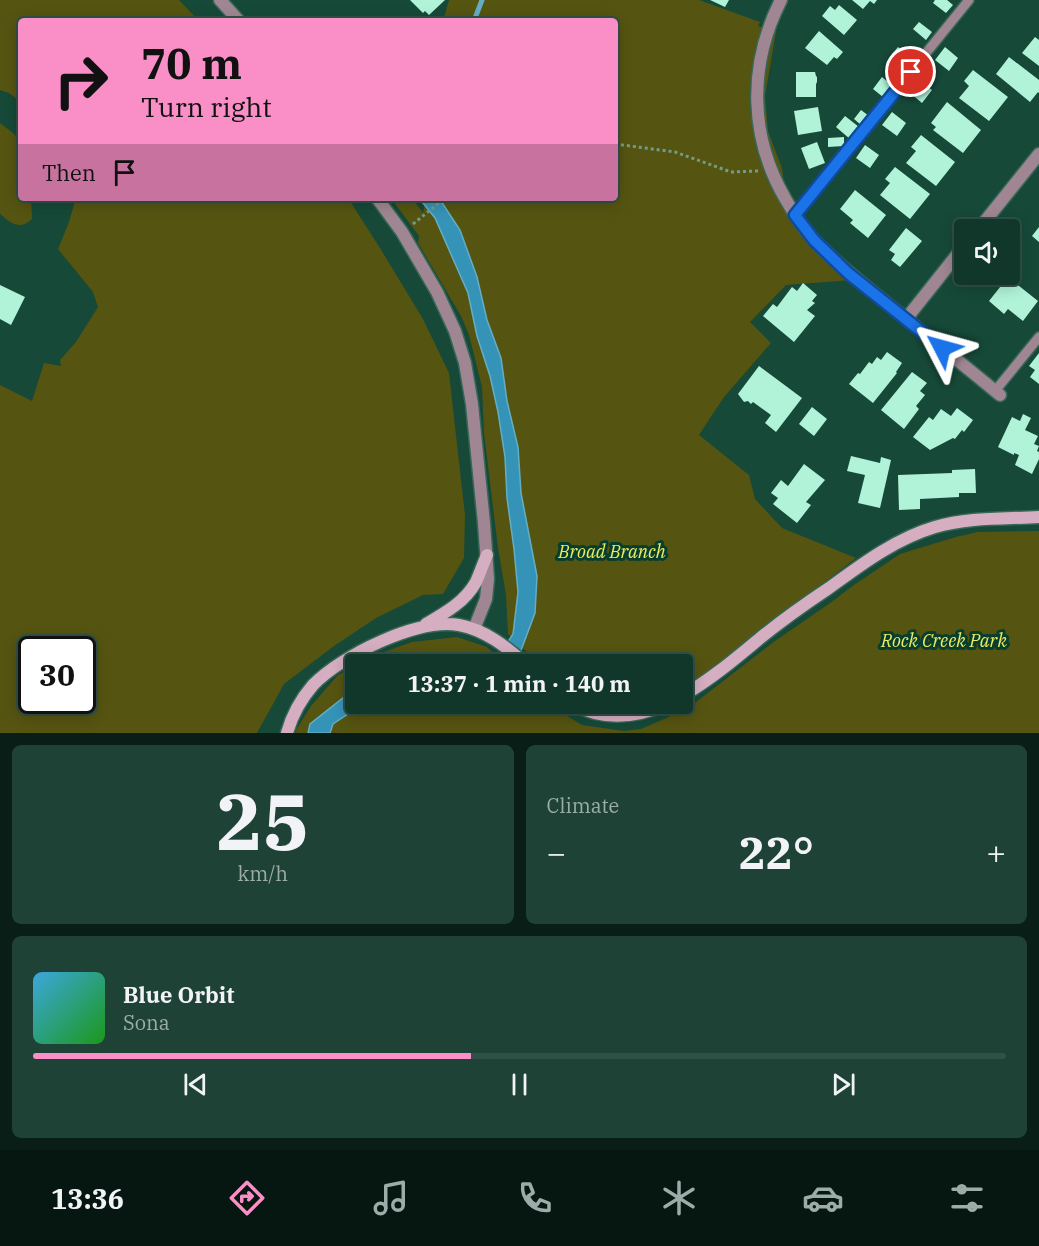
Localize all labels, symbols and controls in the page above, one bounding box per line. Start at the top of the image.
text: 70 m [141,36,242,91]
icon: right [42,42,120,120]
pin [885,46,936,97]
icon: arrive [894,55,927,88]
text: Turn right [141,89,272,124]
icon: arrive [108,156,141,189]
text: Then [42,158,96,187]
map controls [954,219,1020,285]
button: sound [954,219,1020,285]
position arrow [910,316,974,380]
park label: Broad Branch [557,540,666,563]
park label: Rock Creek Park [880,629,1007,652]
speed limit sign: 30 [18,636,96,714]
text: 13:37 · 1 min · 140 m [407,669,631,698]
text: 25 [216,770,310,871]
text: Climate [547,792,619,819]
text: 22° [739,823,814,881]
text: − [547,831,566,874]
text: + [986,831,1006,874]
text: km/h [237,860,288,887]
text: Blue Orbit [123,980,234,1009]
text: Sona [123,1009,170,1036]
icon: previous [179,1068,212,1101]
icon: pause [503,1068,536,1101]
icon: next [827,1068,860,1101]
icon: directions [226,1177,268,1219]
icon: music [370,1177,412,1219]
icon: phone [514,1177,556,1219]
icon: climate [658,1177,700,1219]
icon: car [802,1177,844,1219]
icon: filters [946,1177,988,1219]
text: 13:36 [51,1181,124,1216]

